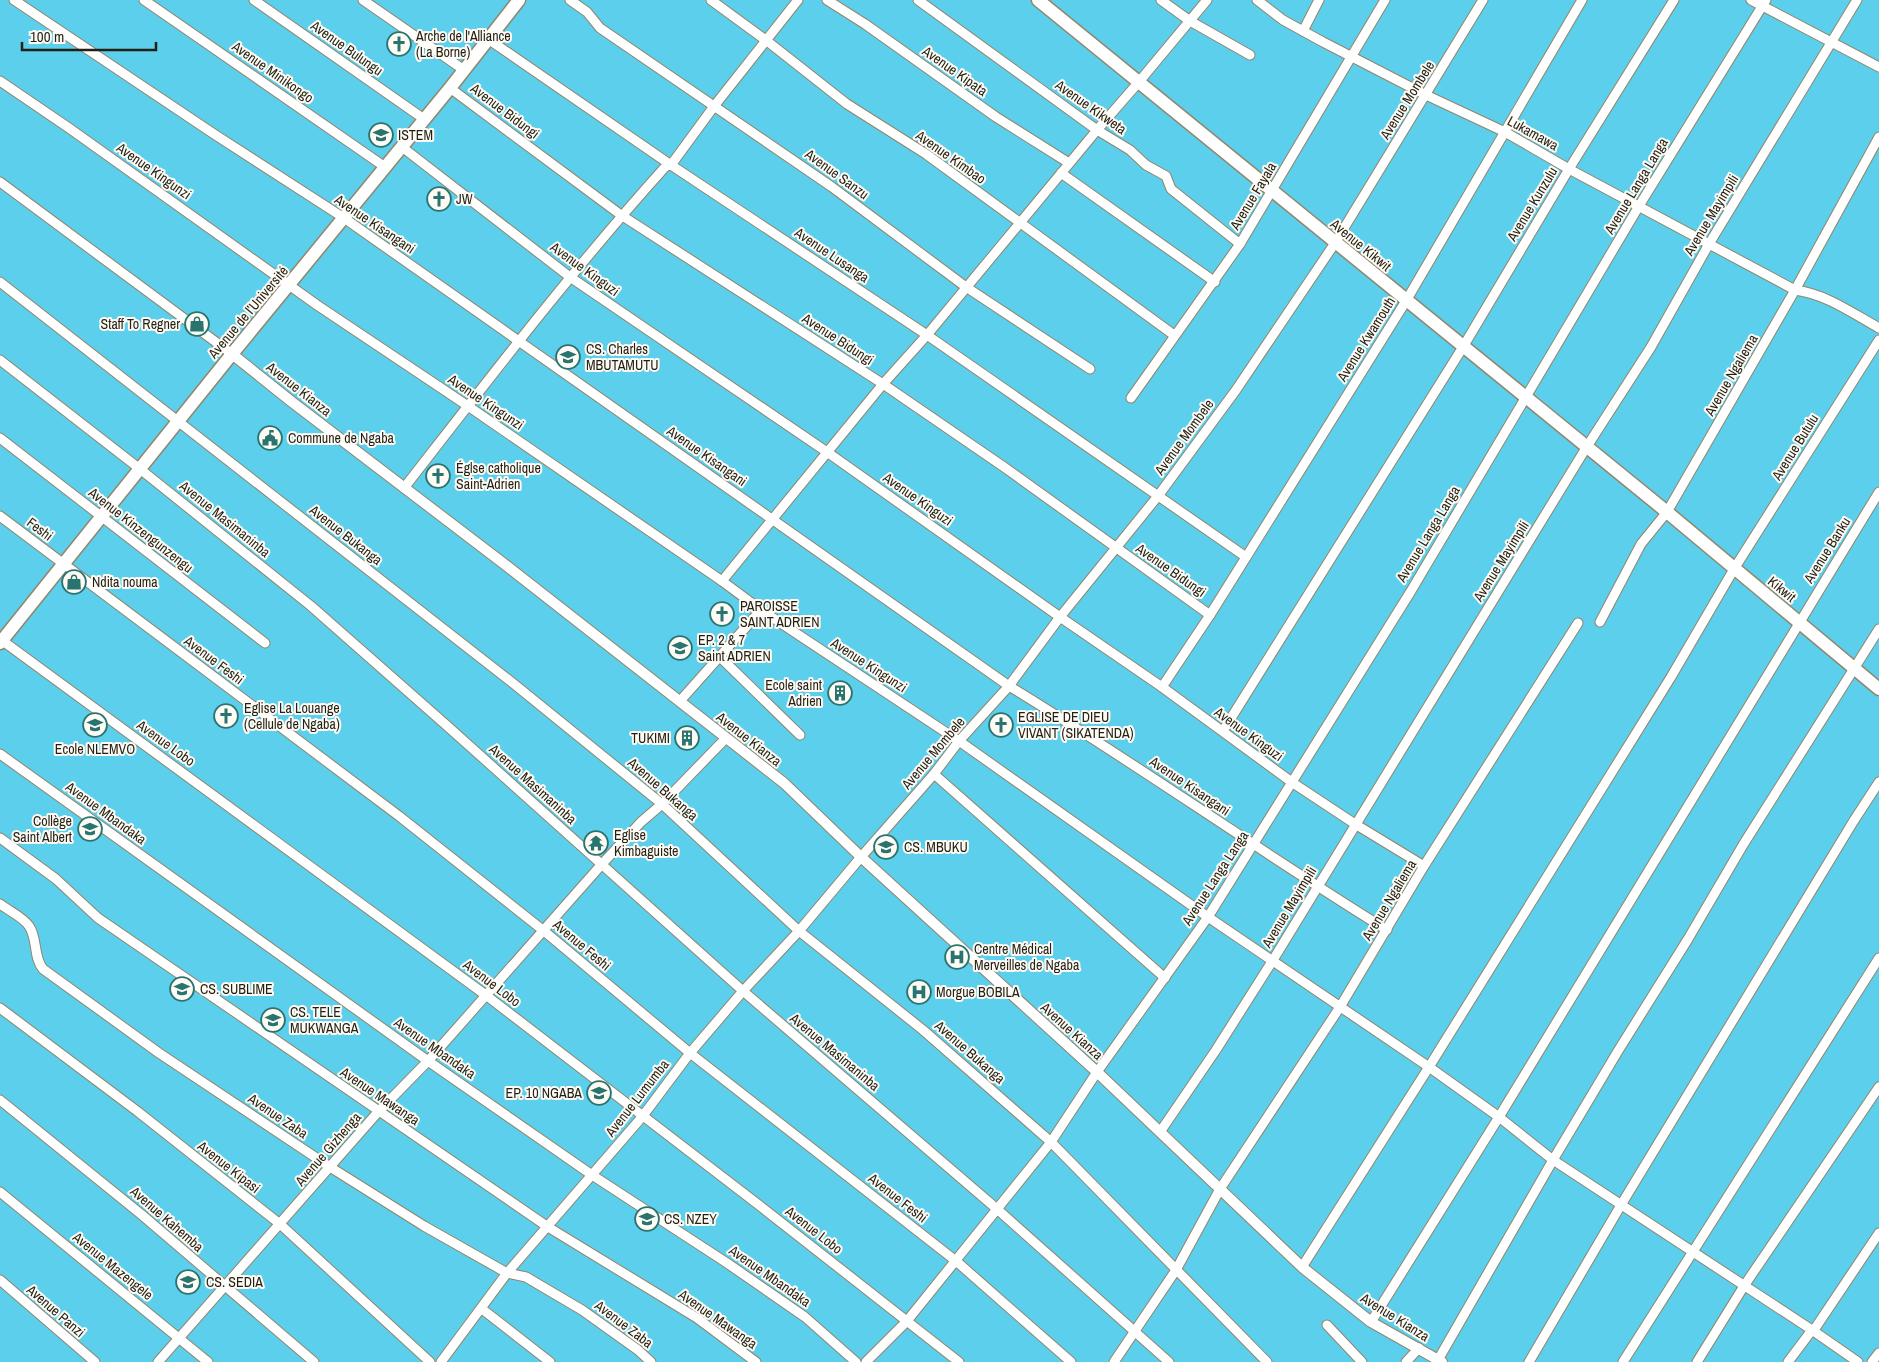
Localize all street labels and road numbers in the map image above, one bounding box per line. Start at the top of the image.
street label: Avenue Bulungu [307,16,387,79]
street label: Avenue Minikongo [228,37,317,107]
street label: Avenue Kipata [918,42,991,100]
street label: Avenue Mombele [1375,57,1438,143]
street label: Avenue Kikweta [1051,75,1131,138]
street label: Avenue Bidungi [466,79,543,143]
street label: Lukamawa [1504,112,1562,155]
street label: Avenue Kimbao [912,126,990,188]
street label: Avenue Langa Langa [1600,134,1672,238]
street label: Avenue Kingunzi [112,138,195,203]
street label: Avenue Sanzu [801,144,872,203]
street label: Avenue Fayala [1225,158,1281,234]
street label: Avenue Kunzulu [1502,164,1561,245]
street label: Avenue Mayimpili [1679,171,1742,260]
street label: Avenue Kisangani [330,190,419,258]
street label: Avenue Kikwit [1326,214,1395,275]
street label: Avenue Lusanga [790,223,873,287]
street label: Avenue Kinguzi [546,237,623,300]
street label: Avenue de l’Université [203,262,292,363]
street label: Avenue Kwamouth [1332,293,1399,385]
street label: Avenue Bidungi [798,309,877,369]
street label: Avenue Ngaliema [1700,331,1762,420]
street label: Avenue Kianza [262,357,336,420]
street label: Avenue Kingunzi [444,370,527,434]
street label: Avenue Mombele [1150,396,1217,479]
street label: Avenue Butulu [1767,411,1822,484]
street label: Avenue Kisangani [663,421,751,490]
street label: Avenue Kinguzi [879,468,956,530]
street label: Avenue Masimaninba [175,476,274,561]
street label: Avenue Langa Langa [1392,482,1464,586]
street label: Avenue Kinzengunzengu [84,483,197,577]
street label: Avenue Bukanga [305,500,386,569]
street label: Feshi [23,513,57,545]
street label: Avenue Banku [1799,514,1854,587]
street label: Avenue Mayimpili [1469,517,1533,605]
street label: Avenue Bidungi [1132,539,1210,601]
street label: Kikwit [1764,572,1800,606]
street label: Avenue Feshi [180,631,247,688]
street label: Avenue Kingunzi [827,633,910,696]
street label: Avenue Kinguzi [1210,702,1287,765]
street label: Avenue Kianza [712,707,786,770]
street label: Avenue Mombele [897,713,969,794]
street label: Avenue Lobo [133,715,199,770]
street label: Avenue Masimaninba [485,739,581,828]
street label: Avenue Kisangani [1145,752,1234,820]
street label: Avenue Bukanga [623,753,702,825]
street label: Avenue Mbandaka [61,777,150,849]
street label: Avenue Langa Langa [1177,827,1253,929]
street label: Avenue Ngaliema [1357,856,1420,945]
street label: Avenue Mayimpili [1257,863,1320,952]
street label: Avenue Feshi [549,915,615,974]
street label: Avenue Lobo [459,955,524,1010]
street label: Avenue Kianza [1036,998,1107,1064]
street label: Avenue Masimaninba [786,1009,884,1095]
street label: Avenue Mbandaka [390,1013,480,1083]
street label: Avenue Bukanga [930,1016,1009,1088]
street label: Avenue Lumumba [601,1055,673,1141]
street label: Avenue Mawanga [336,1062,424,1129]
street label: Avenue Zaba [244,1089,312,1143]
street label: Avenue Gizhenga [290,1108,365,1190]
street label: Avenue Kipasi [193,1136,264,1197]
street label: Avenue Feshi [864,1169,931,1227]
street label: Avenue Kahemba [126,1182,208,1256]
street label: Avenue Lobo [781,1202,846,1258]
street label: Avenue Mazengele [68,1228,157,1304]
street label: Avenue Mbandaka [725,1241,815,1311]
street label: Avenue Panzi [22,1280,89,1341]
street label: Avenue Mawanga [674,1285,761,1353]
street label: Avenue Kianza [1356,1288,1433,1346]
street label: Avenue Zaba [591,1296,657,1352]

